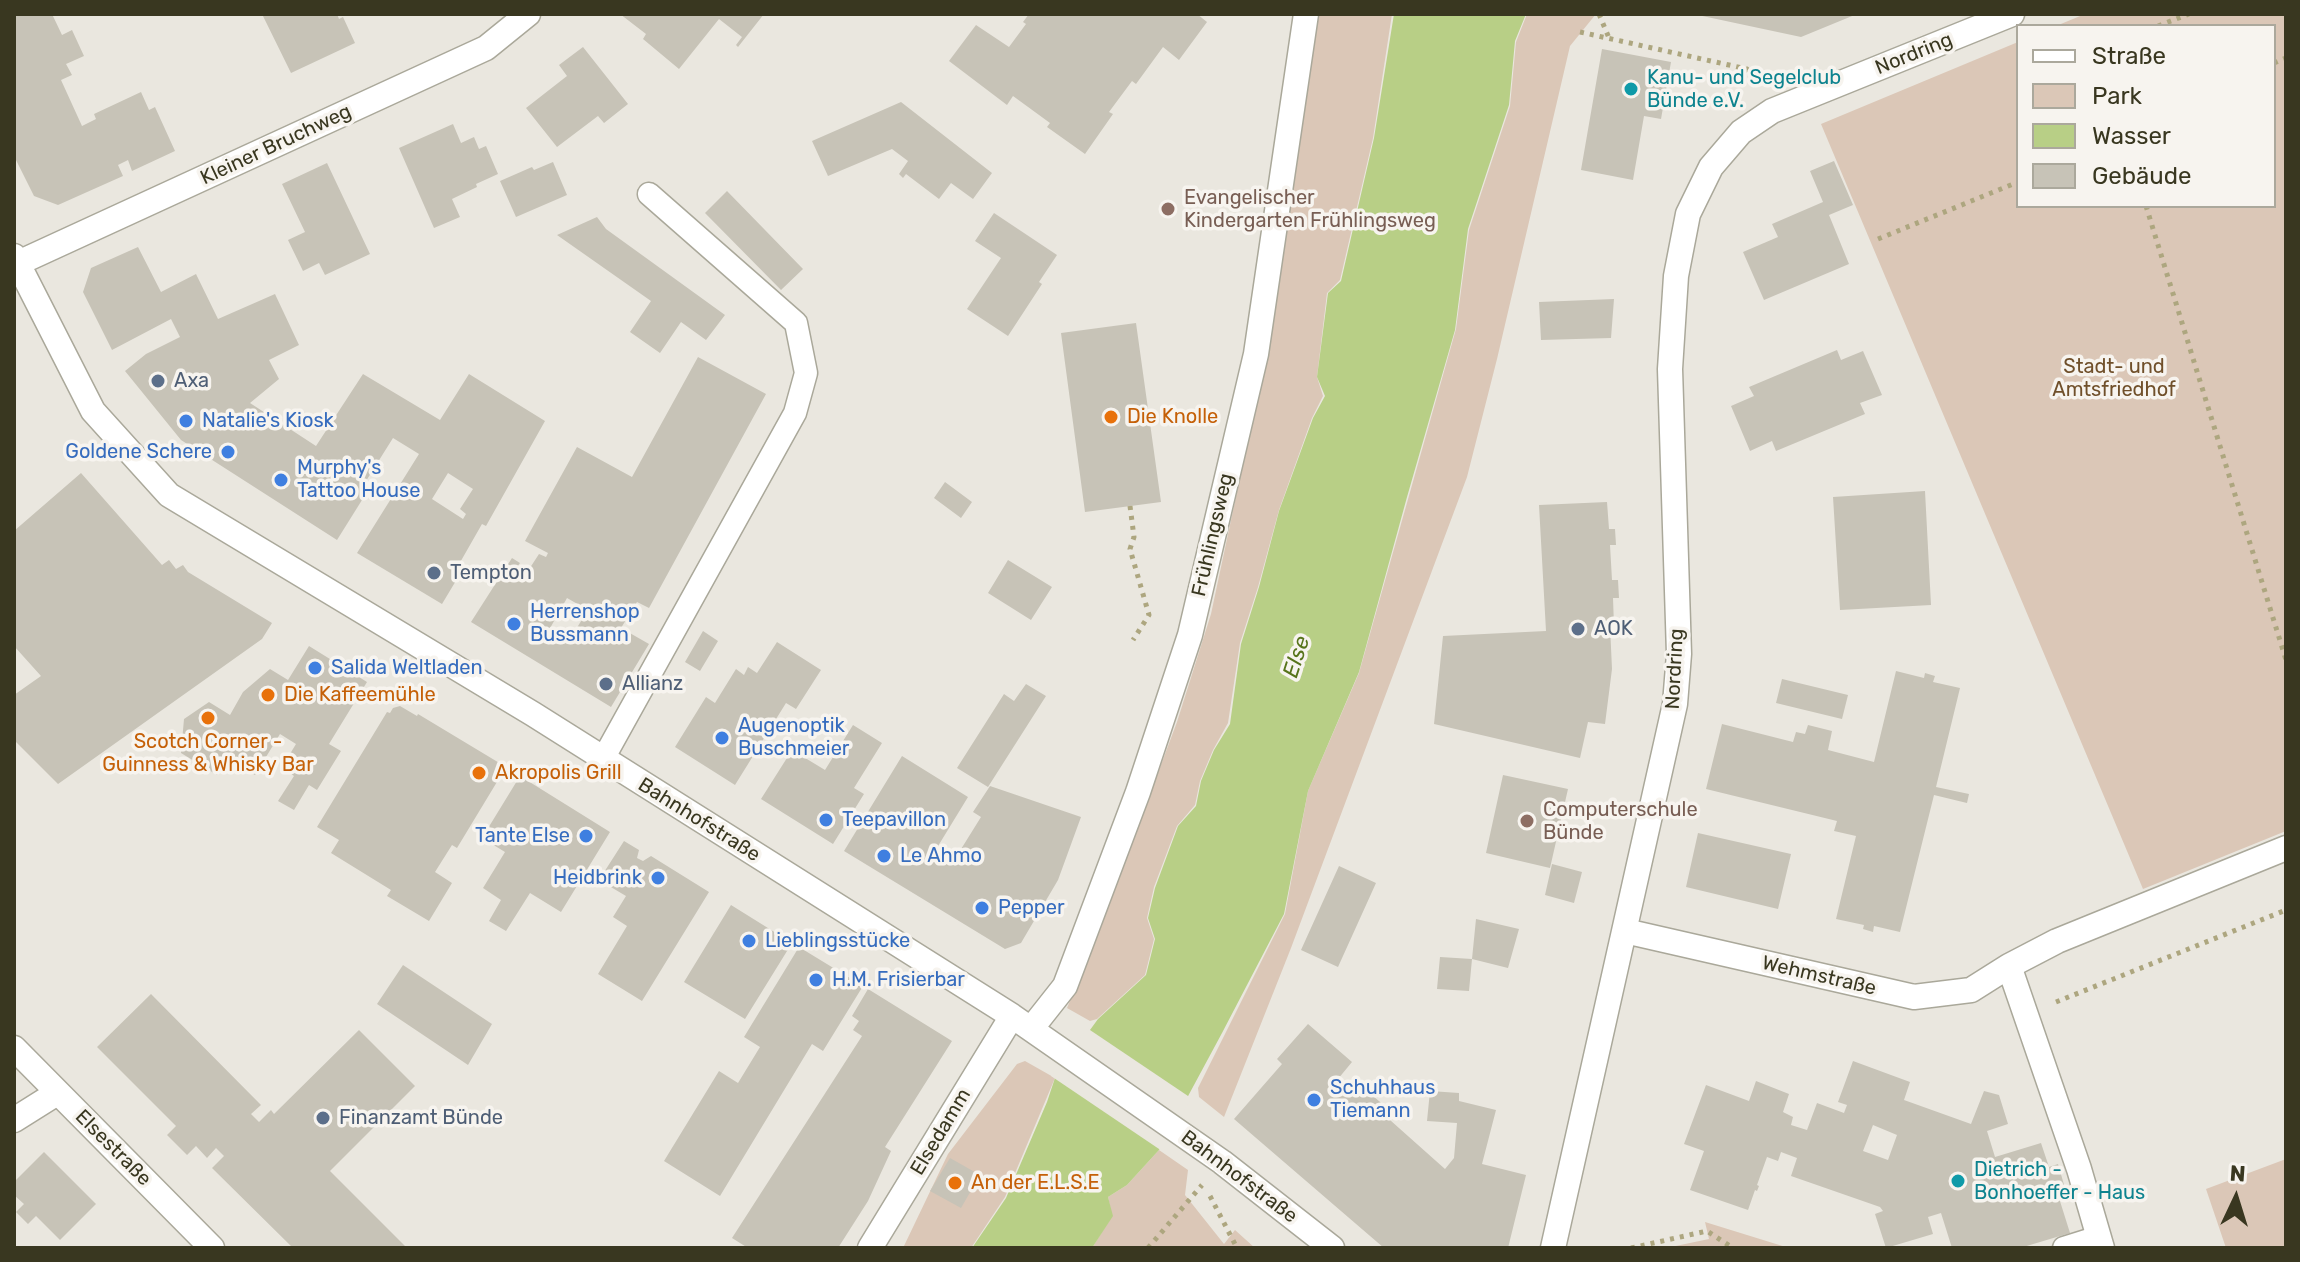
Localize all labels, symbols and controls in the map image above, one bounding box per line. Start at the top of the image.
legend [2016,24,2276,208]
street label: Nordring [1872,28,1956,80]
text: Straße [2092,42,2166,70]
place label: Kanu- und Segelclub Bünde e.V. [1647,66,1841,113]
marker: Kanu- und Segelclub Bünde e.V. [1622,80,1640,98]
text: Park [2092,82,2142,110]
street label: Kleiner Bruchweg [197,100,355,190]
text: Wasser [2092,122,2171,150]
text: Gebäude [2092,162,2191,190]
place label: Evangelischer Kindergarten Frühlingsweg [1184,186,1436,233]
marker: Evangelischer Kindergarten Frühlingsweg [1159,200,1177,218]
park label: Stadt- und Amtsfriedhof [2052,355,2176,402]
place label: Axa [174,369,209,393]
marker: Axa [149,372,167,390]
place label: Die Knolle [1127,405,1218,429]
marker: Die Knolle [1102,408,1120,426]
place label: Natalie's Kiosk [202,409,334,433]
marker: Natalie's Kiosk [177,412,195,430]
place label: Goldene Schere [65,440,212,464]
marker: Goldene Schere [219,443,237,461]
place label: Murphy's Tattoo House [297,456,420,503]
marker: Murphy's Tattoo House [272,471,290,489]
street label: Frühlingsweg [1187,471,1239,599]
place label: Tempton [450,561,532,585]
marker: Tempton [425,564,443,582]
place label: Herrenshop Bussmann [530,600,640,647]
marker: Herrenshop Bussmann [505,615,523,633]
place label: AOK [1594,617,1633,641]
marker: AOK [1569,620,1587,638]
street label: Nordring [1661,628,1689,710]
water label: Else [1278,633,1316,681]
place label: Salida Weltladen [331,656,483,680]
marker: Salida Weltladen [306,659,324,677]
place label: Allianz [622,672,683,696]
marker: Allianz [597,675,615,693]
place label: Die Kaffeemühle [284,683,436,707]
marker: Die Kaffeemühle [259,686,277,704]
marker: Scotch Corner - Guinness & Whisky Bar [199,709,217,727]
place label: Augenoptik Buschmeier [738,714,849,761]
marker: Augenoptik Buschmeier [713,729,731,747]
place label: Scotch Corner - Guinness & Whisky Bar [102,730,314,777]
place label: Akropolis Grill [495,761,622,785]
marker: Akropolis Grill [470,764,488,782]
street label: Bahnhofstraße [634,773,764,867]
place label: Computerschule Bünde [1543,798,1698,845]
place label: Teepavillon [842,808,946,832]
marker: Teepavillon [817,811,835,829]
marker: Computerschule Bünde [1518,812,1536,830]
place label: Tante Else [475,824,570,848]
marker: Tante Else [577,827,595,845]
place label: Le Ahmo [900,844,982,868]
marker: Le Ahmo [875,847,893,865]
place label: Heidbrink [553,866,642,890]
marker: Heidbrink [649,869,667,887]
place label: Pepper [998,896,1065,920]
marker: Pepper [973,899,991,917]
place label: Lieblingsstücke [765,929,910,953]
marker: Lieblingsstücke [740,932,758,950]
street label: Wehmstraße [1760,951,1878,1001]
place label: H.M. Frisierbar [832,968,965,992]
marker: H.M. Frisierbar [807,971,825,989]
place label: Schuhhaus Tiemann [1330,1076,1435,1123]
street label: Elsedamm [906,1084,976,1180]
marker: Schuhhaus Tiemann [1305,1091,1323,1109]
street label: Elsestraße [70,1105,156,1191]
place label: Finanzamt Bünde [339,1106,503,1130]
marker: Finanzamt Bünde [314,1109,332,1127]
street label: Bahnhofstraße [1176,1125,1302,1229]
place label: Dietrich - Bonhoeffer - Haus [1974,1158,2145,1205]
north arrow [2196,1158,2276,1238]
text: N [2229,1160,2247,1188]
place label: An der E.L.S.E [971,1171,1100,1195]
marker: Dietrich - Bonhoeffer - Haus [1949,1172,1967,1190]
marker: An der E.L.S.E [946,1174,964,1192]

